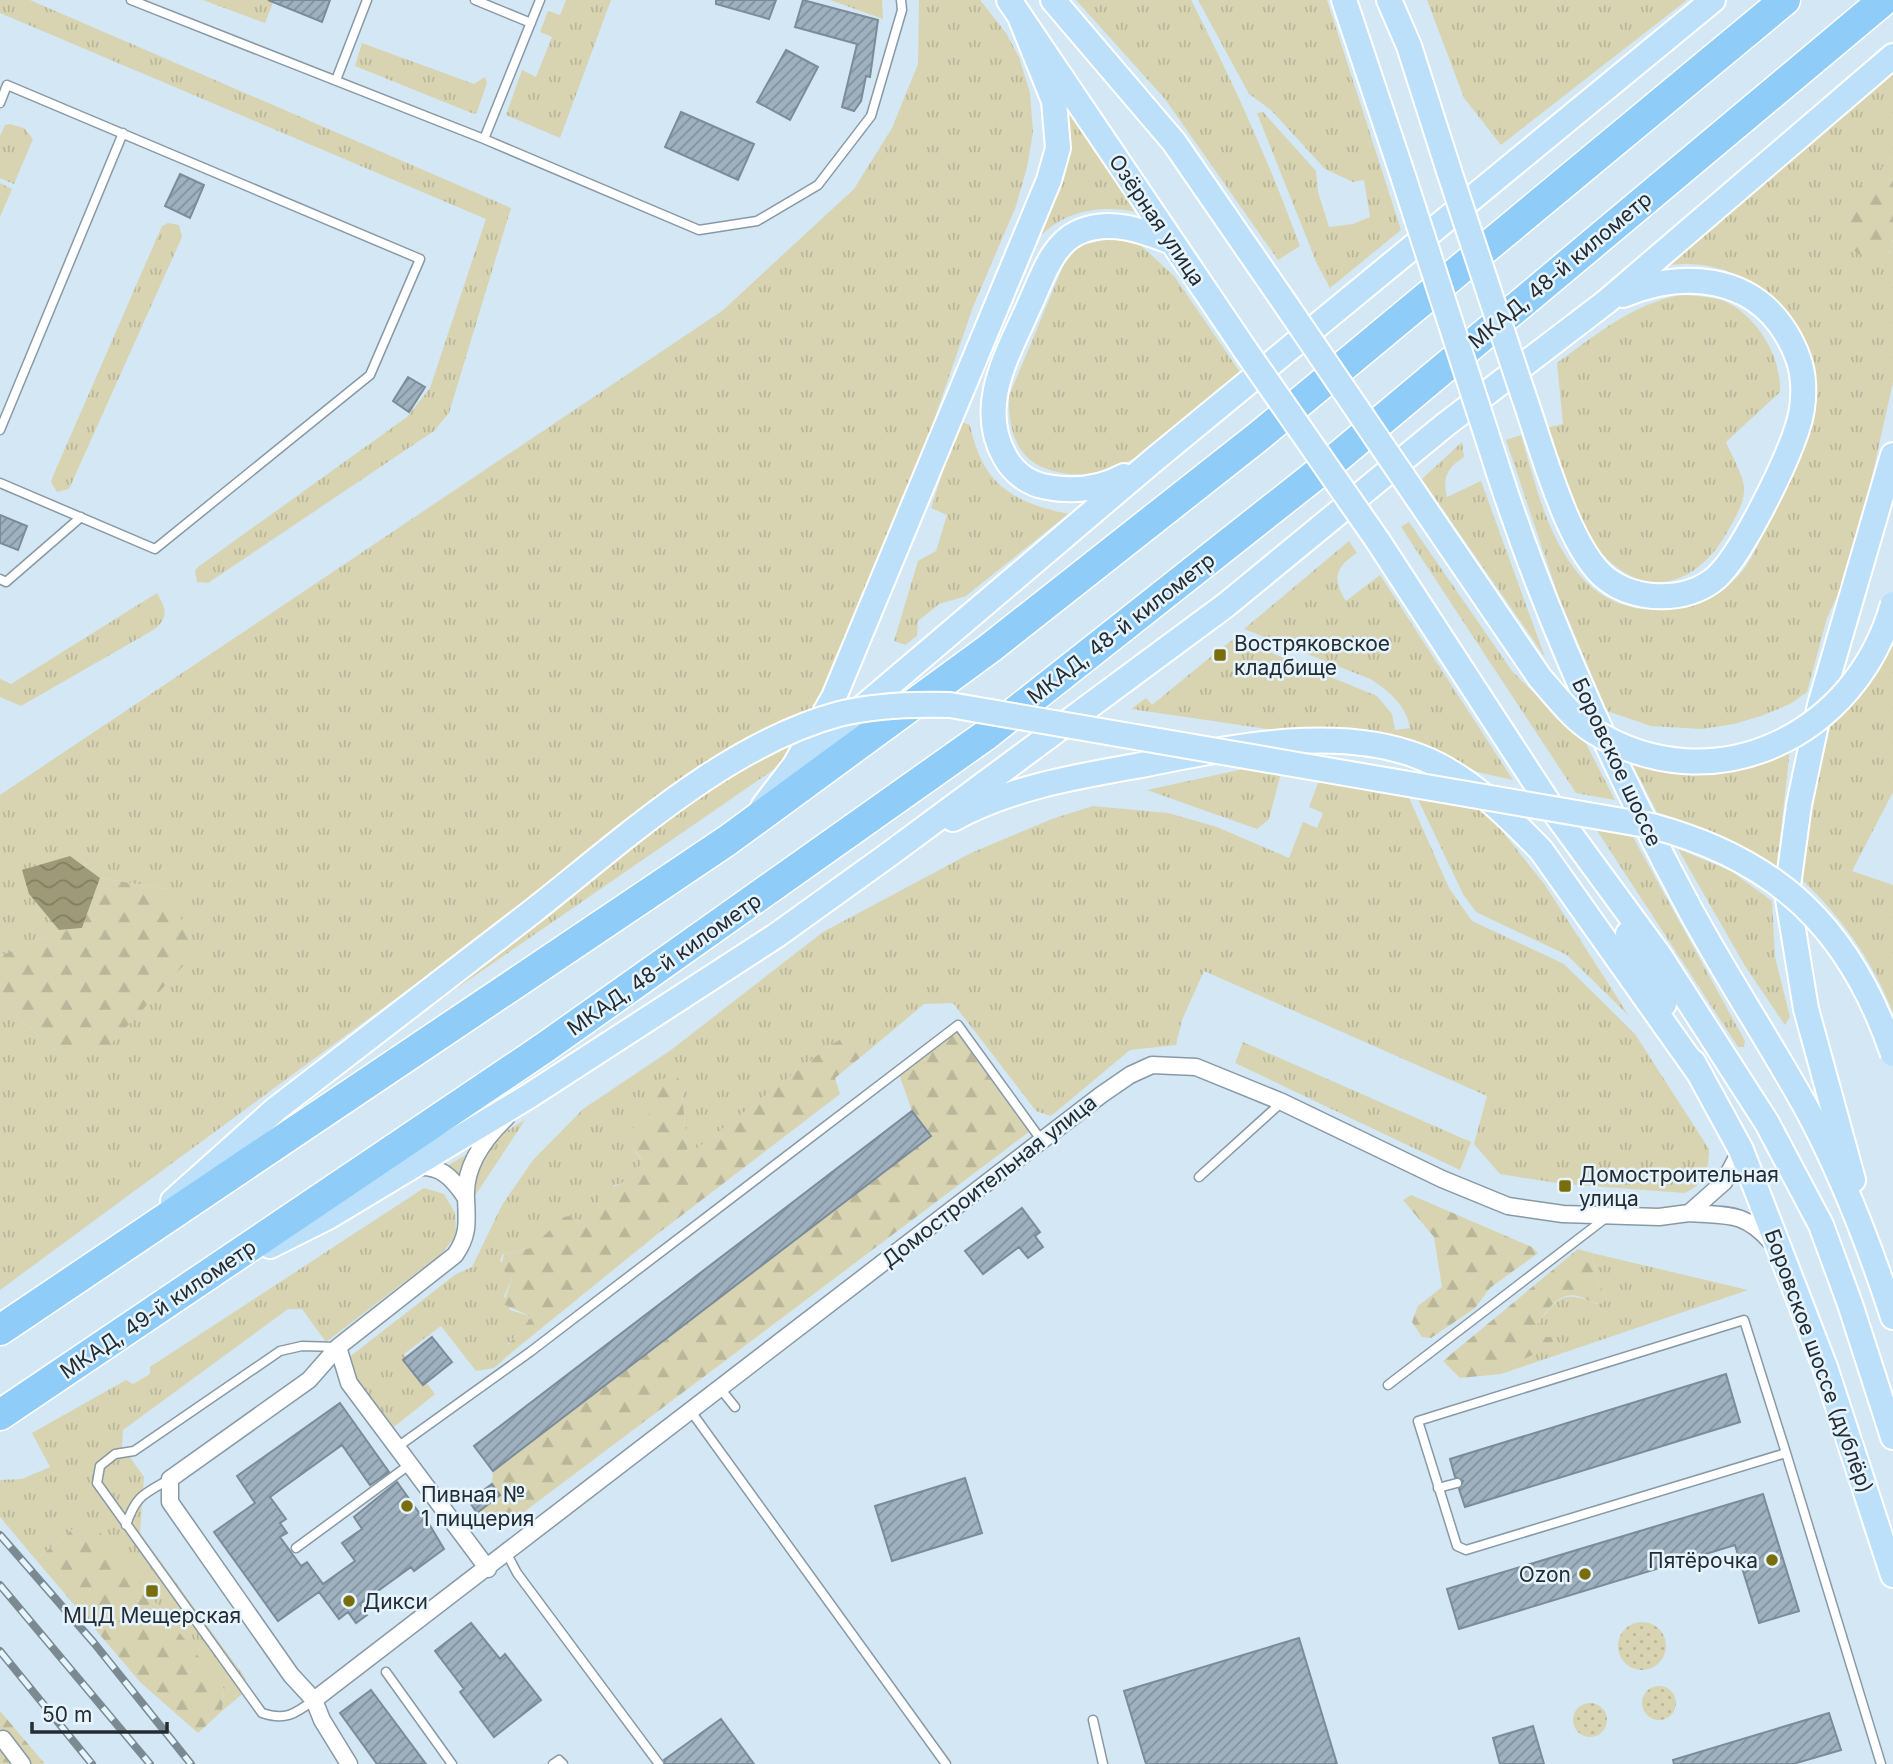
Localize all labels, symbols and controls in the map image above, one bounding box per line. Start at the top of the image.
street label: Озёрная улица [1104,150,1210,290]
street label: МКАД, 48-й километр [1463,186,1657,354]
street label: МКАД, 48-й километр [1022,547,1220,709]
place label: Востряковское кладбище [1234,631,1390,680]
marker: Востряковское кладбище [1212,647,1228,663]
street label: Боровское шоссе [1567,674,1667,850]
street label: МКАД, 48-й километр [562,887,766,1041]
street label: Домостроительная улица [877,1089,1101,1273]
place label: Домостроительная улица [1579,1162,1779,1211]
marker: Домостроительная улица [1557,1178,1573,1194]
street label: Боровское шоссе (дублёр) [1760,1226,1878,1496]
street label: МКАД, 49-й километр [55,1234,261,1384]
place label: Пивная № 1 пиццерия [421,1482,534,1531]
marker: Пивная № 1 пиццерия [399,1498,415,1514]
place label: Пятёрочка [1648,1548,1758,1573]
marker: Пятёрочка [1764,1552,1780,1568]
place label: Ozon [1519,1562,1571,1587]
marker: Ozon [1577,1566,1593,1582]
marker: МЦД Мещерская [144,1583,160,1599]
place label: Дикси [363,1589,428,1614]
marker: Дикси [341,1593,357,1609]
place label: МЦД Мещерская [63,1603,241,1628]
scale bar [32,1690,166,1734]
text: 50 m [42,1702,92,1727]

